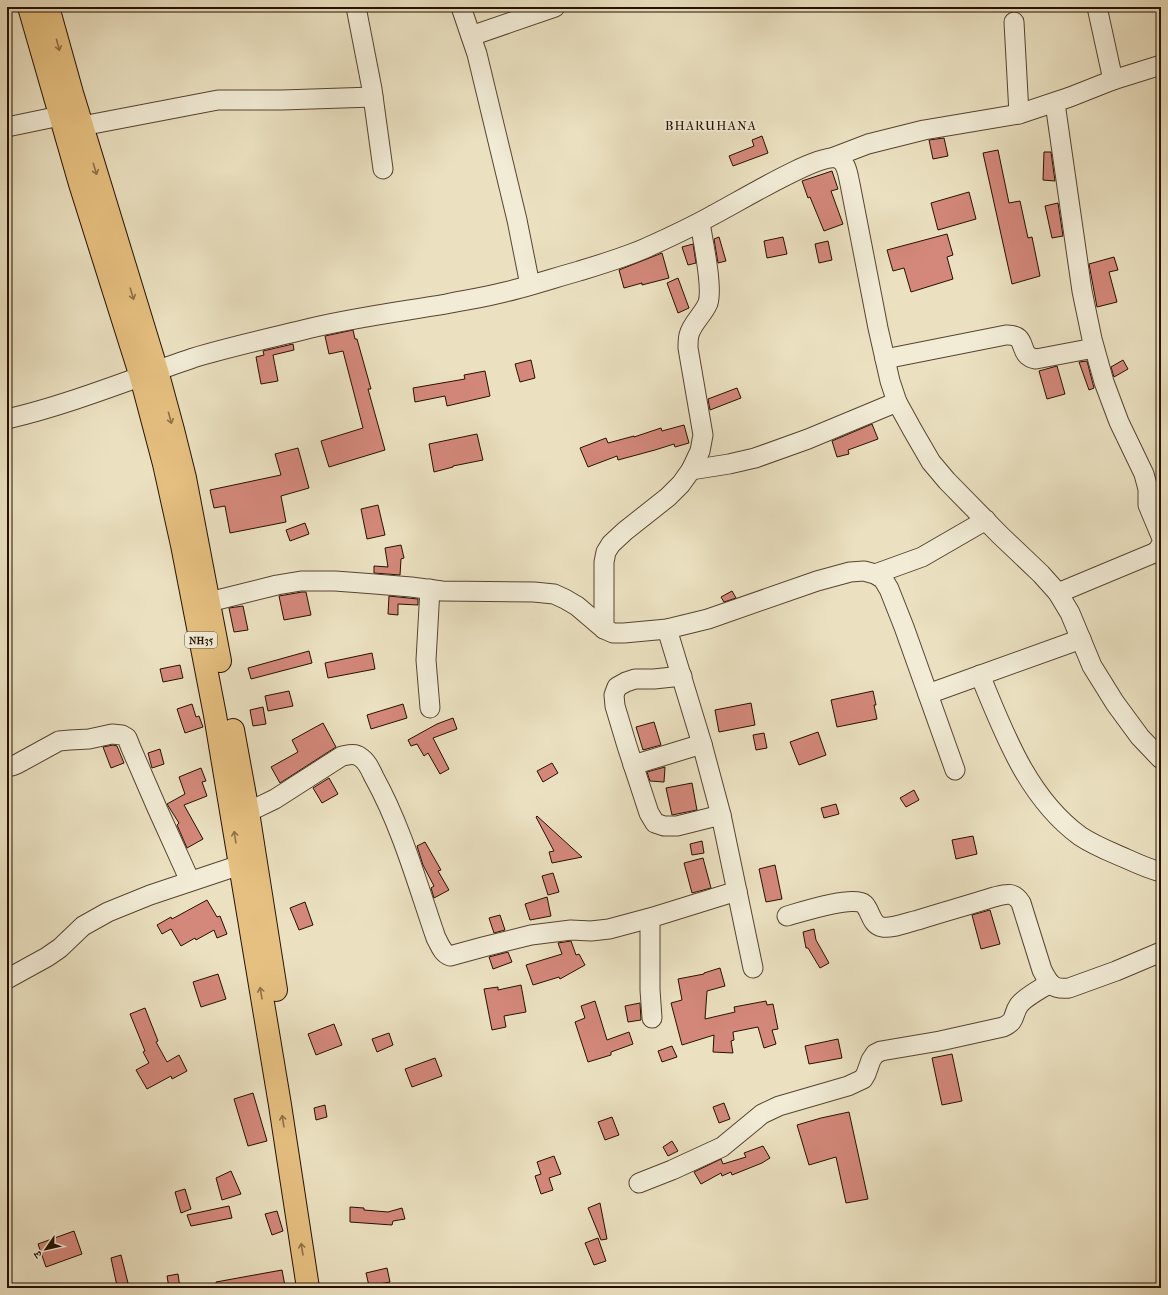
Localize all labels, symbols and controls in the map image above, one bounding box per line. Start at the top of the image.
one-way arrow [55,38,63,51]
district label: BHARUHANA [665,118,757,133]
one-way arrow [92,163,99,176]
one-way arrow [129,288,137,300]
one-way arrow [166,412,174,425]
road number: NH35 [185,632,217,648]
one-way arrow [231,831,239,844]
one-way arrow [257,987,265,1000]
one-way arrow [279,1115,287,1128]
north arrow [26,1229,66,1269]
one-way arrow [298,1243,306,1256]
text: उ [30,1247,46,1261]

